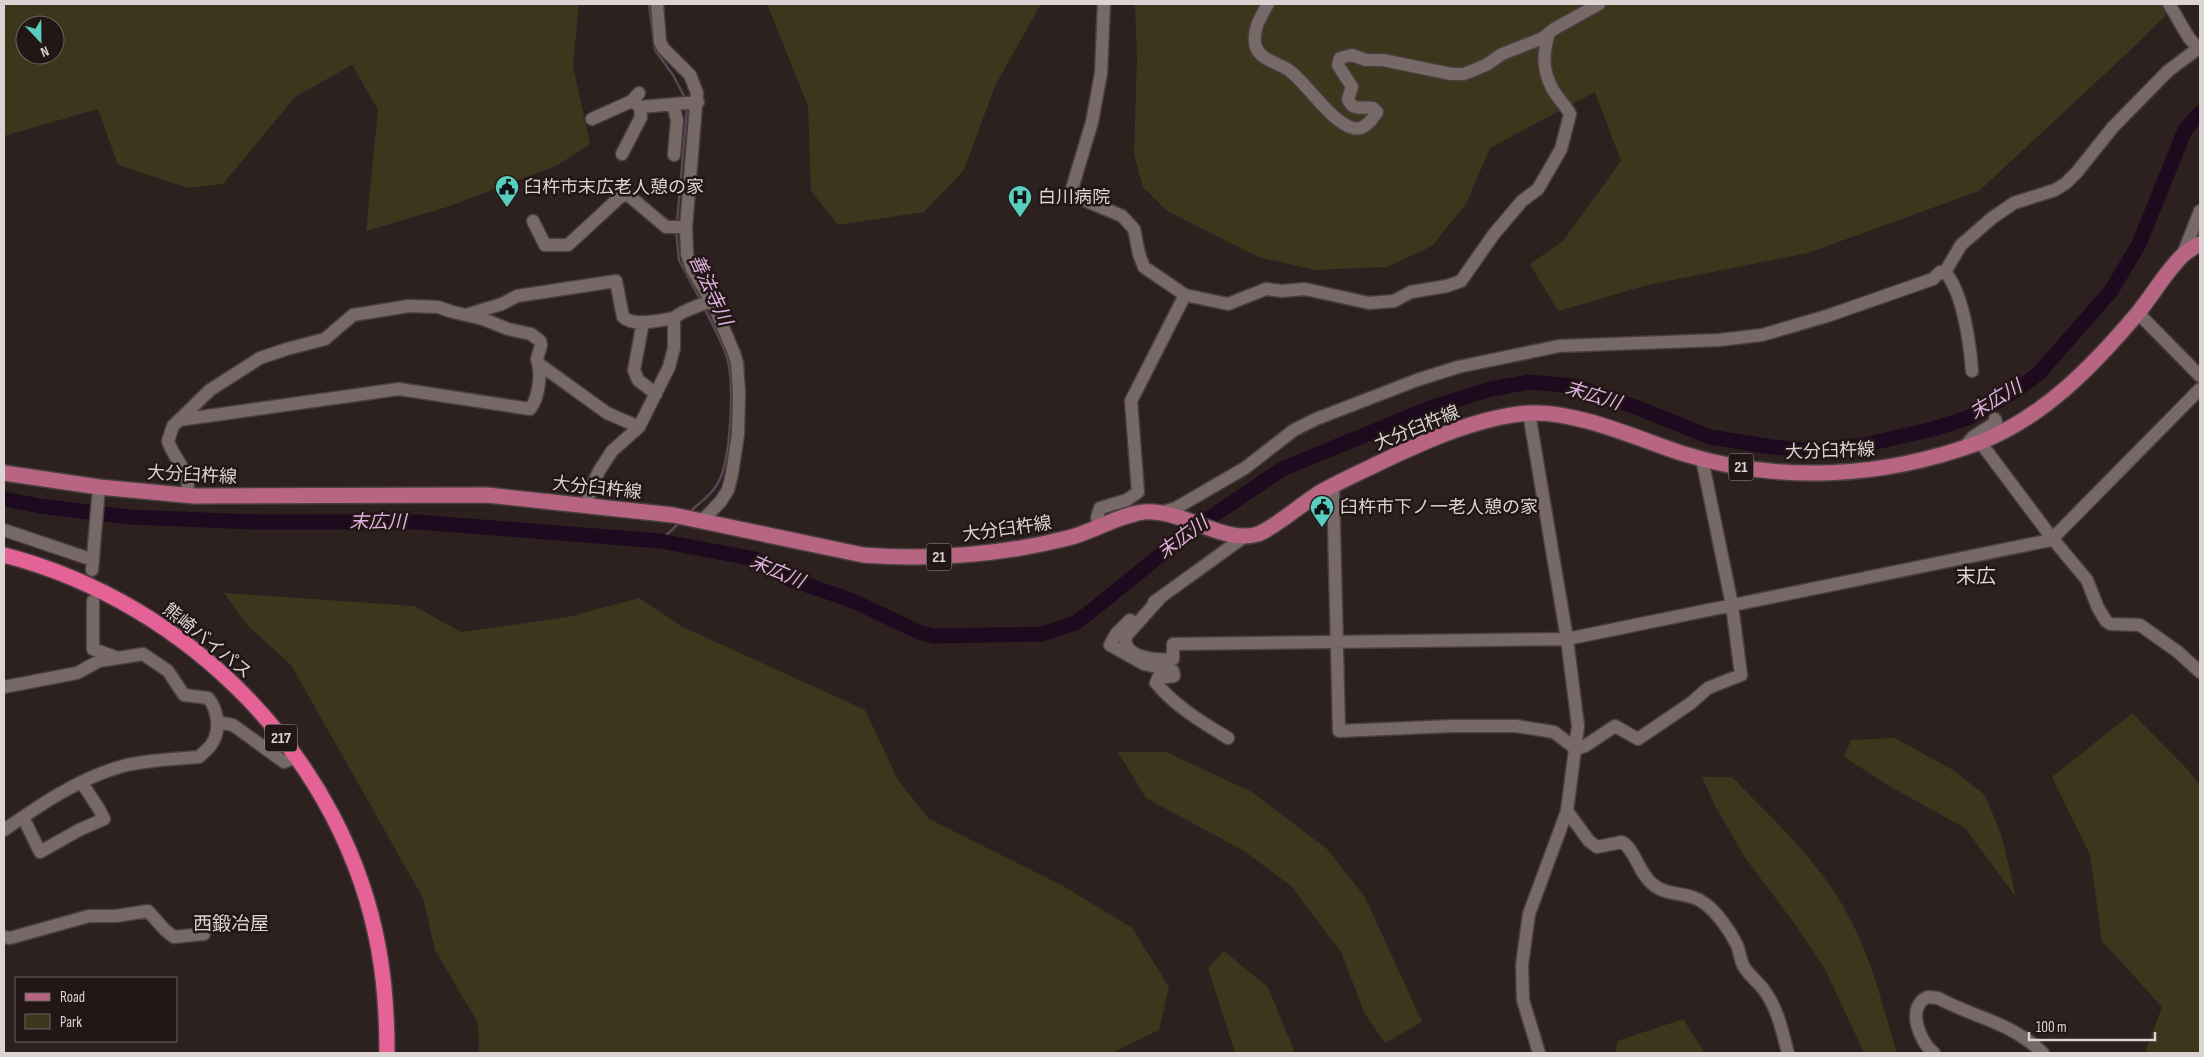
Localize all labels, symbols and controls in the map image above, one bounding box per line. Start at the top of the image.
north arrow [15,15,65,65]
text: N [38,42,51,61]
public building icon: 臼杵市末広老人憩の家 [494,174,520,208]
place label: 臼杵市末広老人憩の家 [524,177,704,198]
hospital icon: 白川病院 [1007,184,1033,218]
place label: 白川病院 [1038,187,1110,208]
water label: 善法寺川 [684,251,737,331]
water label: 末広川 [1966,374,2028,425]
water label: 末広川 [1562,377,1626,416]
street label: 大分臼杵線 [1371,401,1463,455]
street label: 大分臼杵線 [1785,439,1875,463]
road number: 21 [1728,454,1754,481]
street label: 大分臼杵線 [147,462,237,488]
street label: 大分臼杵線 [551,473,643,503]
public building icon: 臼杵市下ノ一老人憩の家 [1309,494,1335,528]
place label: 臼杵市下ノ一老人憩の家 [1340,497,1538,518]
water label: 末広川 [1153,510,1214,564]
water label: 末広川 [349,511,408,534]
street label: 大分臼杵線 [961,512,1053,546]
road number: 21 [926,544,952,570]
water label: 末広川 [746,550,810,595]
district label: 末広 [1956,565,1996,589]
street label: 熊崎バイパス [159,599,255,683]
road number: 217 [265,724,297,751]
district label: 西鍛冶屋 [193,913,269,936]
legend [15,977,178,1042]
text: Road [60,988,85,1007]
scale bar [2029,1010,2155,1042]
text: Park [60,1013,82,1032]
text: 100 m [2036,1018,2067,1037]

